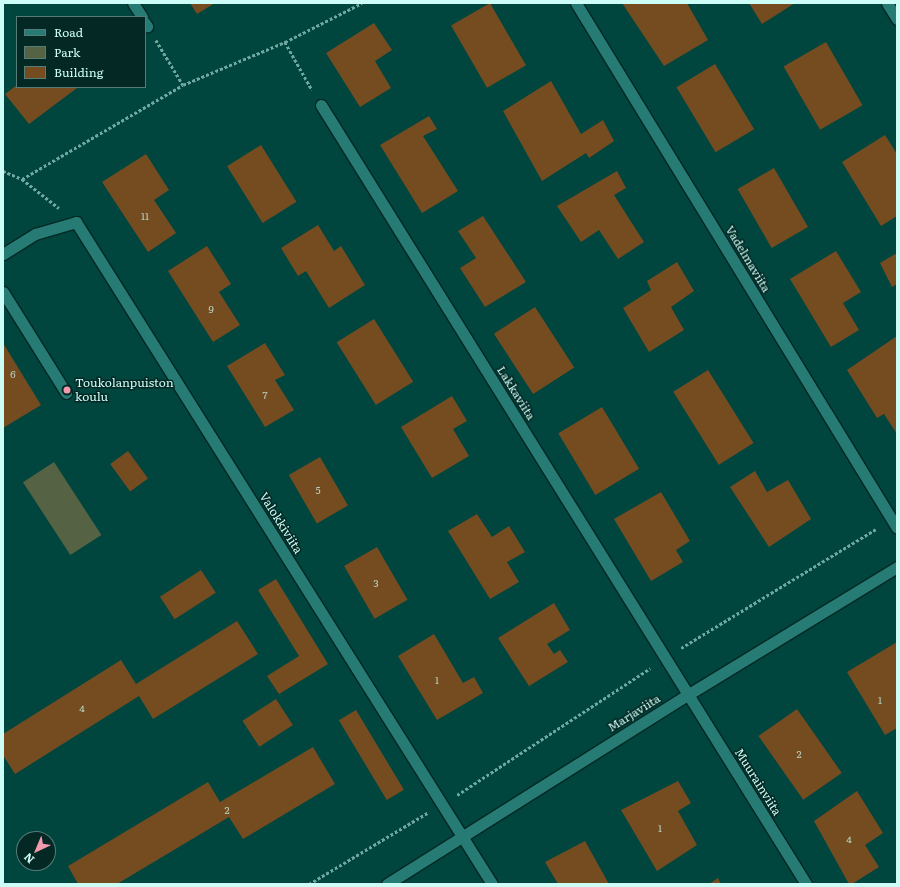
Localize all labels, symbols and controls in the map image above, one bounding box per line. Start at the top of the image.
legend [16,16,146,88]
text: Road [54,23,83,41]
text: Park [54,43,80,61]
text: Building [54,63,103,81]
house number: 11 [141,210,149,222]
street label: Vadelmaviita [722,223,774,295]
house number: 9 [208,303,214,315]
street label: Lakkaviita [494,363,538,423]
house number: 6 [10,368,16,380]
place label: Toukolanpuiston koulu [75,376,174,404]
marker: Toukolanpuiston koulu [62,385,72,395]
house number: 7 [262,389,268,401]
house number: 5 [315,484,321,496]
street label: Valokkiviita [256,490,306,556]
house number: 3 [373,577,379,589]
house number: 1 [435,674,439,686]
street label: Marjaviita [605,691,663,735]
house number: 1 [878,694,882,706]
house number: 4 [79,702,85,714]
street label: Muurainviita [732,746,784,818]
house number: 2 [796,748,802,760]
house number: 2 [224,804,230,816]
house number: 1 [658,822,662,834]
north arrow [16,831,56,871]
house number: 4 [846,833,852,845]
text: N [19,850,37,868]

